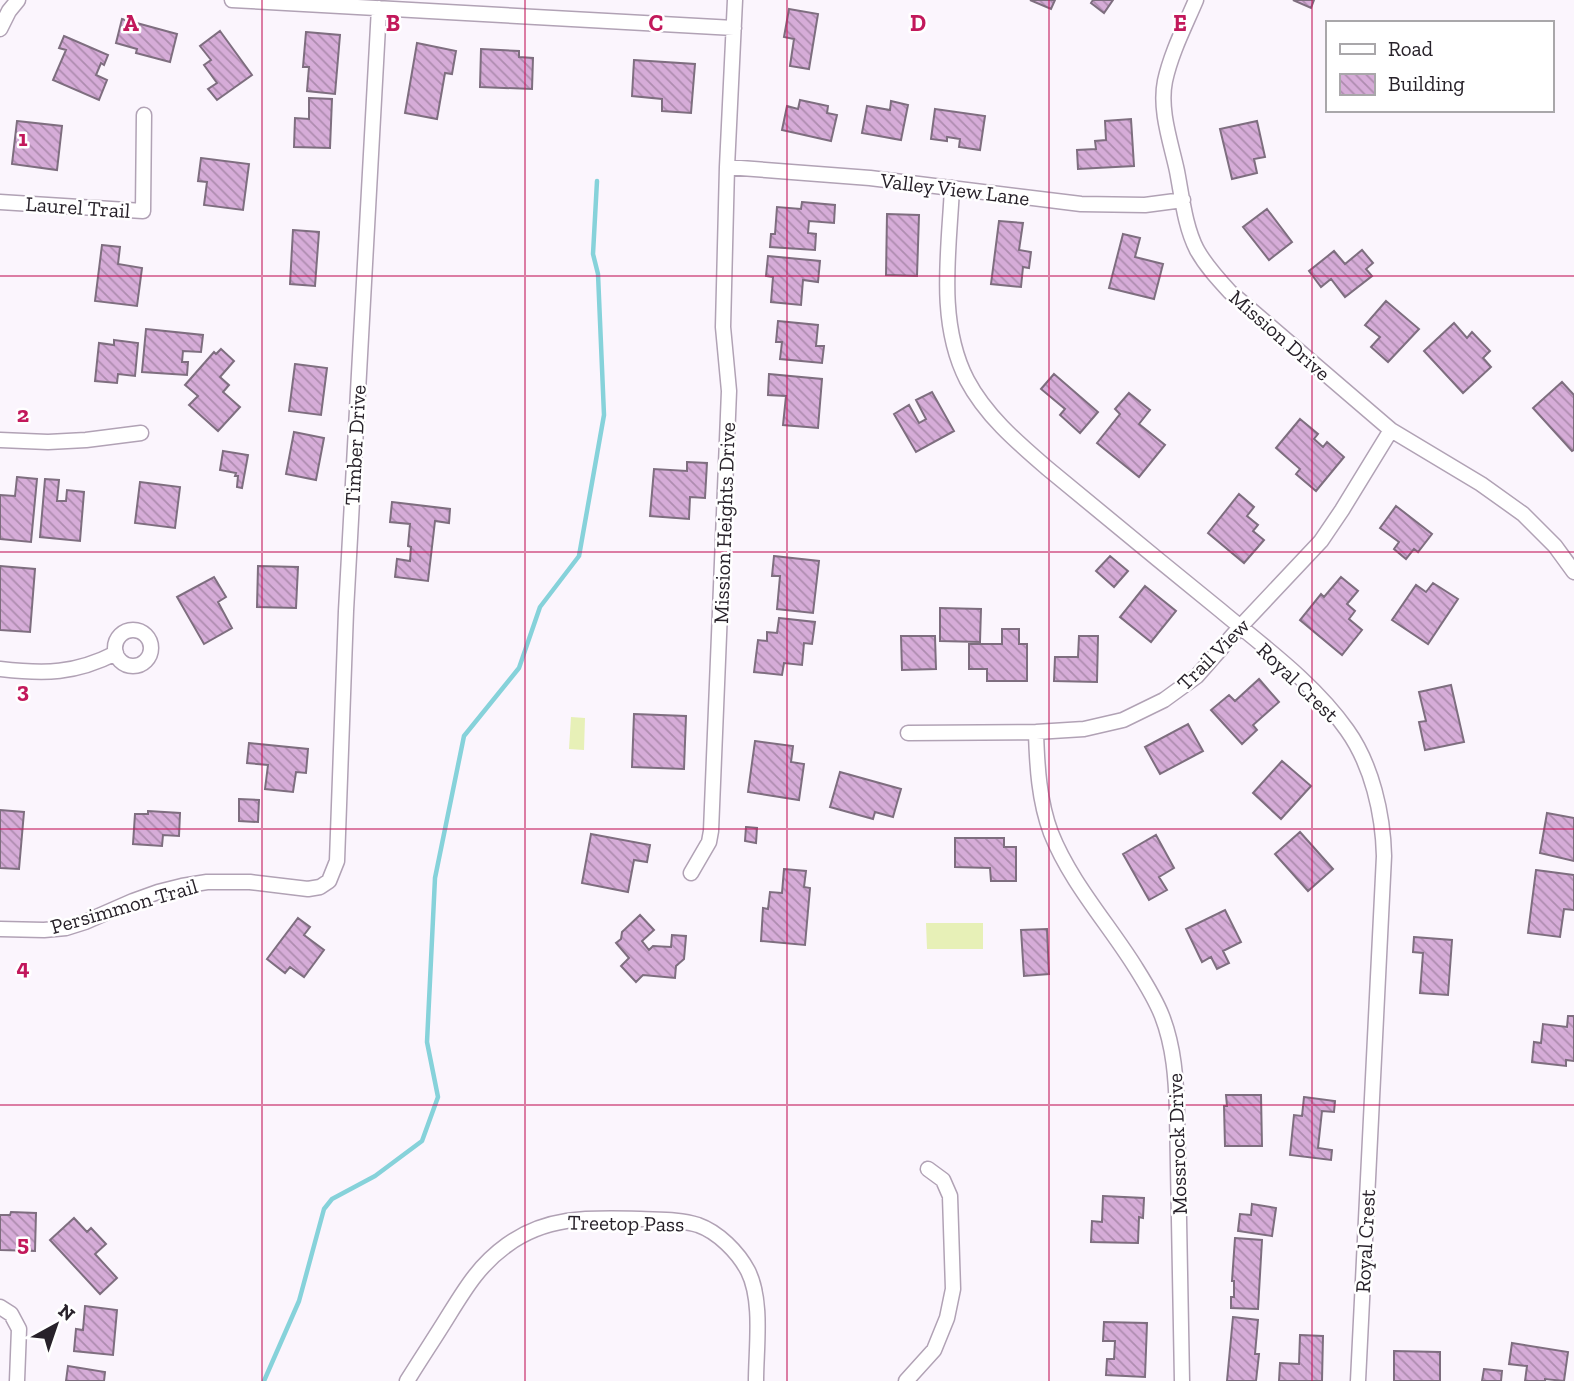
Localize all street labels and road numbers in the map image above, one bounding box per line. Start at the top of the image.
street label: Valley View Lane [878,167,1031,211]
street label: Laurel Trail [25,191,132,223]
street label: Mission Drive [1224,284,1336,386]
street label: Timber Drive [339,384,371,506]
street label: Mission Heights Drive [708,422,740,624]
street label: Trail View [1172,613,1254,695]
street label: Royal Crest [1252,637,1344,727]
street label: Persimmon Trail [48,873,201,939]
street label: Mossrock Drive [1162,1073,1192,1215]
street label: Royal Crest [1350,1188,1380,1293]
street label: Treetop Pass [567,1209,685,1237]

